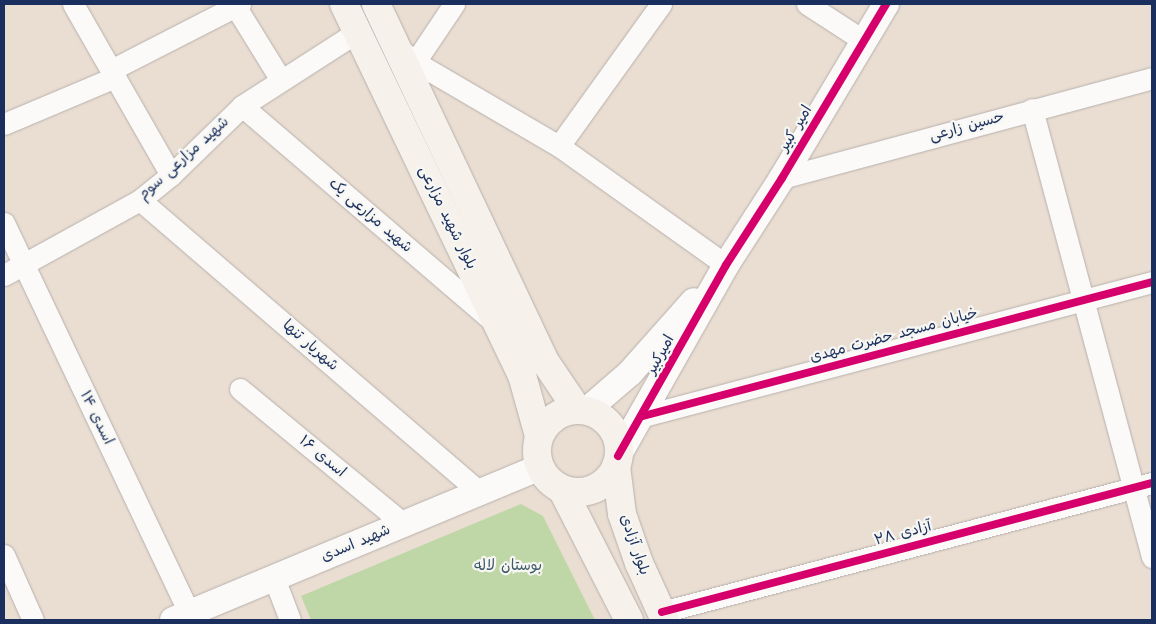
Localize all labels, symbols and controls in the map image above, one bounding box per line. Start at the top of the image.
street label: امیر کبیر [775,103,817,155]
street label: حسین زارعی [928,108,1006,146]
street label: شهید مزارعی سوم [135,114,233,204]
street label: بلوار شهید مزارعی [414,163,480,273]
street label: شهید مزارعی یک [325,175,415,257]
street label: خیابان مسجد حضرت مهدی [808,305,980,367]
street label: شهریار تنها [278,317,342,375]
street label: امیرکبیر [643,332,679,378]
street label: اسدی ۱۴ [75,388,117,448]
street label: اسدی ۱۶ [295,432,349,482]
street label: بلوار آزادی [615,512,653,578]
street label: آزادی ۲۸ [872,518,934,550]
street label: شهید اسدی [319,521,393,567]
park label: بوستان لاله [474,558,542,576]

